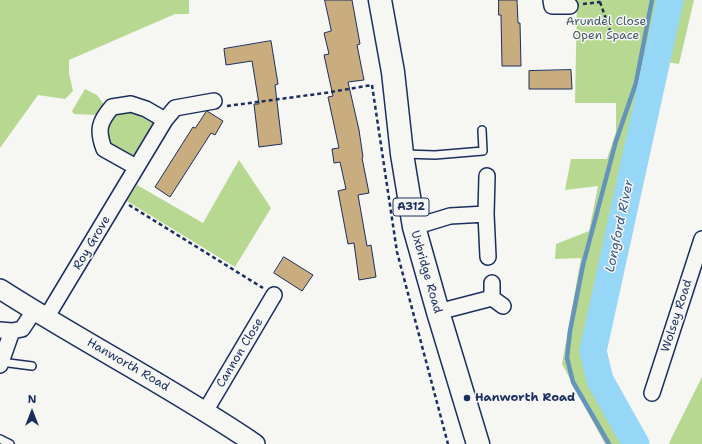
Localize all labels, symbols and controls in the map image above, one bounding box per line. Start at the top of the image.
park label: Arundel Close Open Space [566,15,646,43]
water label: Longford River [603,178,637,274]
road number: A312 [393,198,429,216]
street label: Roy Grove [70,213,114,273]
street label: Uxbridge Road [407,229,445,315]
street label: Wolsey Road [658,278,696,354]
street label: Cannon Close [214,316,266,390]
street label: Hanworth Road [84,336,172,394]
place label: Hanworth Road [475,391,575,405]
north arrow [12,392,52,432]
text: N [28,392,36,407]
marker: Hanworth Road [462,393,472,403]

